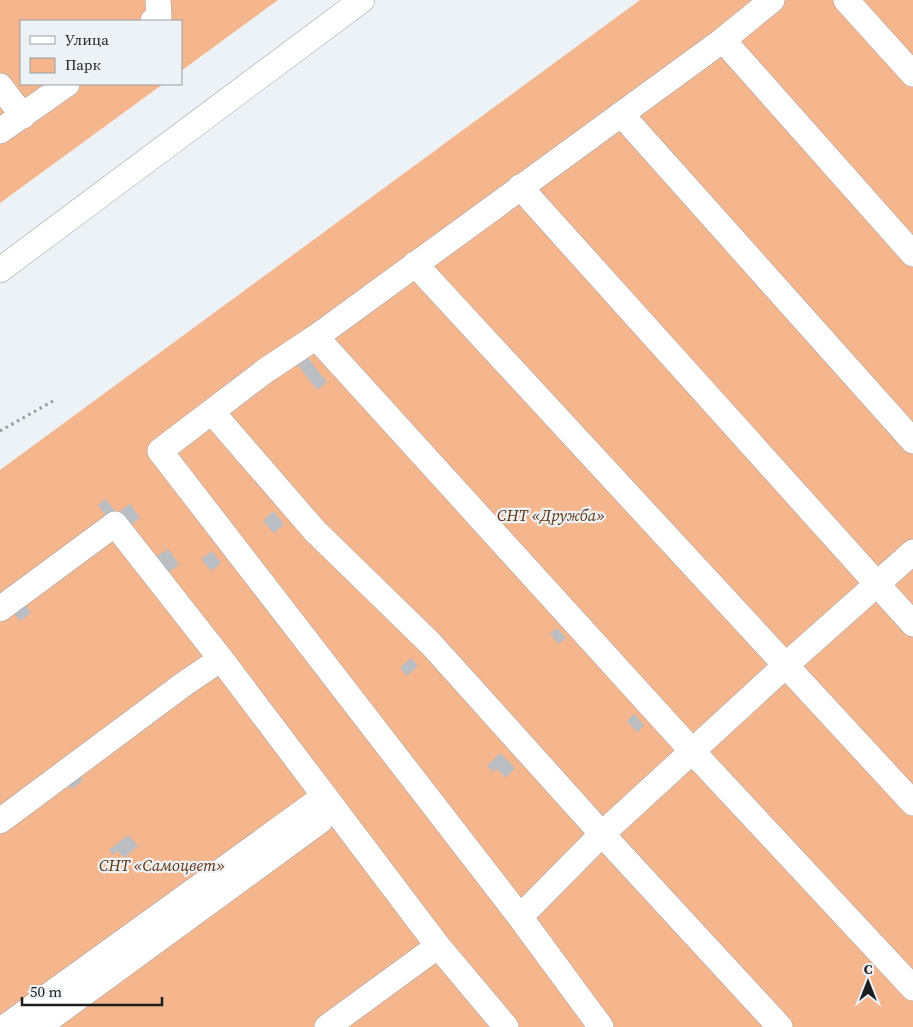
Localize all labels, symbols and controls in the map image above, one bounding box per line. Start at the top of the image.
legend [20,20,182,85]
text: Улица [65,29,109,50]
text: Парк [65,54,101,75]
park label: СНТ «Дружба» [497,504,605,526]
park label: СНТ «Самоцвет» [99,854,225,876]
north arrow [843,957,893,1007]
text: С [864,959,873,979]
scale bar [22,974,162,1006]
text: 50 m [30,981,62,1002]

